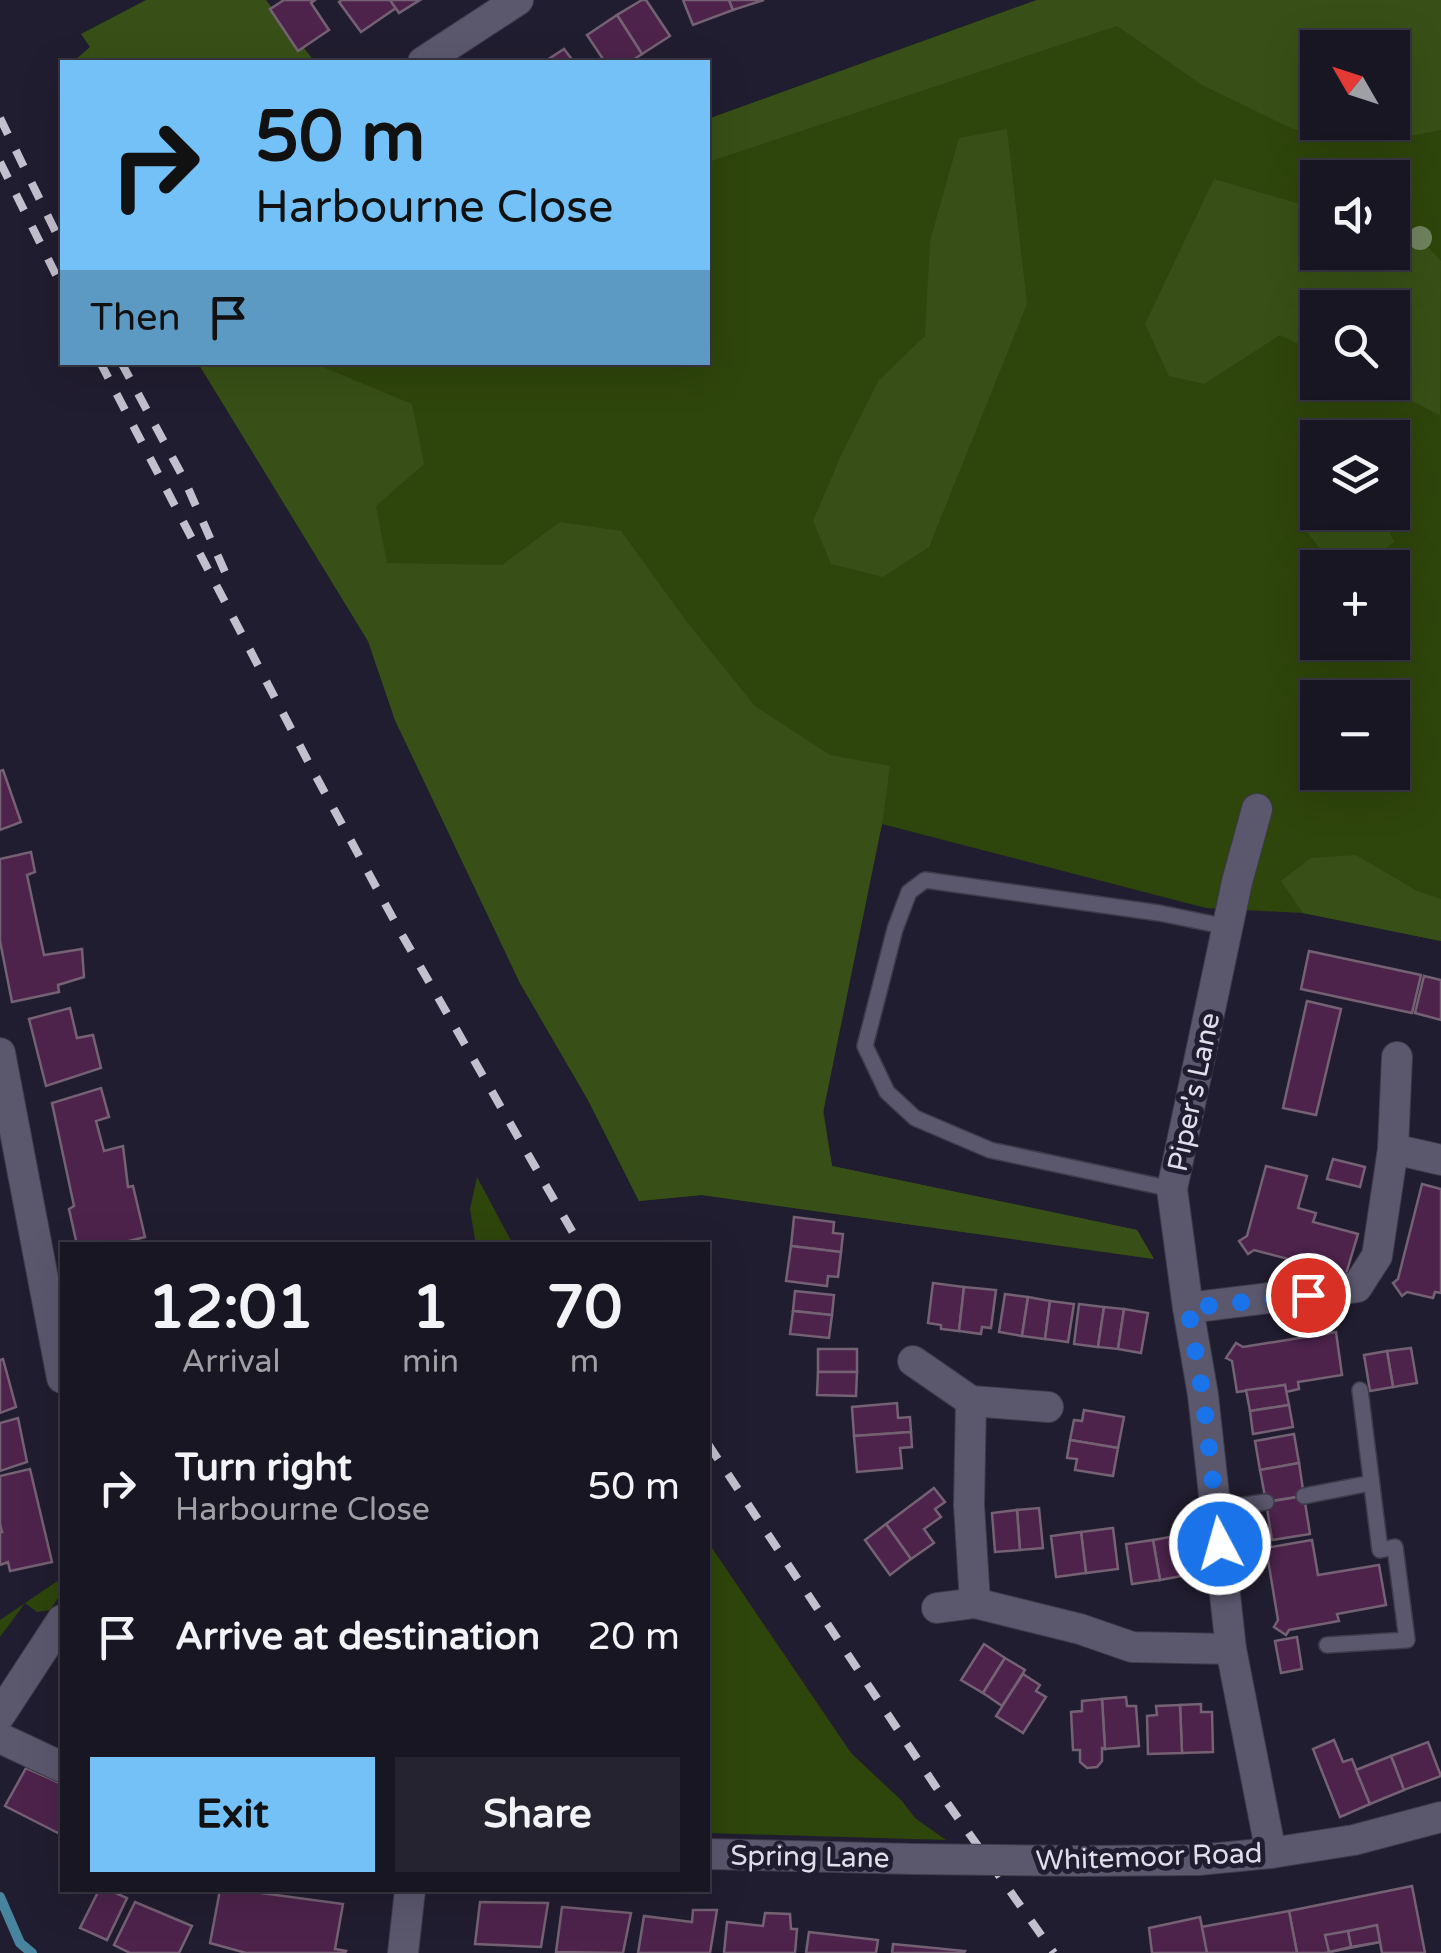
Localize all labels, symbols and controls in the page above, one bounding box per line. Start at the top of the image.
north arrow [1300,30,1410,140]
map controls [1300,30,1410,790]
text: 50 m [255,96,425,180]
icon: right [90,100,220,230]
button: sound [1300,160,1410,270]
text: Harbourne Close [255,181,613,235]
icon: arrive [201,290,256,345]
button: search [1300,290,1410,400]
text: Then [90,295,181,341]
button: layers [1300,420,1410,530]
button: + [1300,550,1410,660]
button: − [1300,680,1410,790]
street label: Piper's Lane [1161,1010,1227,1175]
pin [1266,1253,1351,1338]
icon: arrive [1281,1268,1336,1323]
text: 12:01 [148,1272,314,1344]
text: 1 [412,1272,449,1344]
text: 70 [547,1272,622,1344]
text: Arrival [182,1343,280,1381]
text: min [402,1343,459,1381]
text: m [570,1343,599,1381]
text: Turn right [175,1445,352,1491]
icon: right [90,1460,145,1515]
text: 50 m [588,1464,680,1510]
text: Harbourne Close [175,1491,430,1529]
position arrow [1168,1492,1272,1596]
icon: arrive [90,1610,145,1665]
text: Arrive at destination [175,1614,540,1660]
text: 20 m [588,1614,680,1660]
button: Exit [90,1757,375,1872]
button: Share [395,1757,680,1872]
street label: Whitemoor Road [1035,1836,1263,1878]
street label: Spring Lane [730,1839,890,1875]

